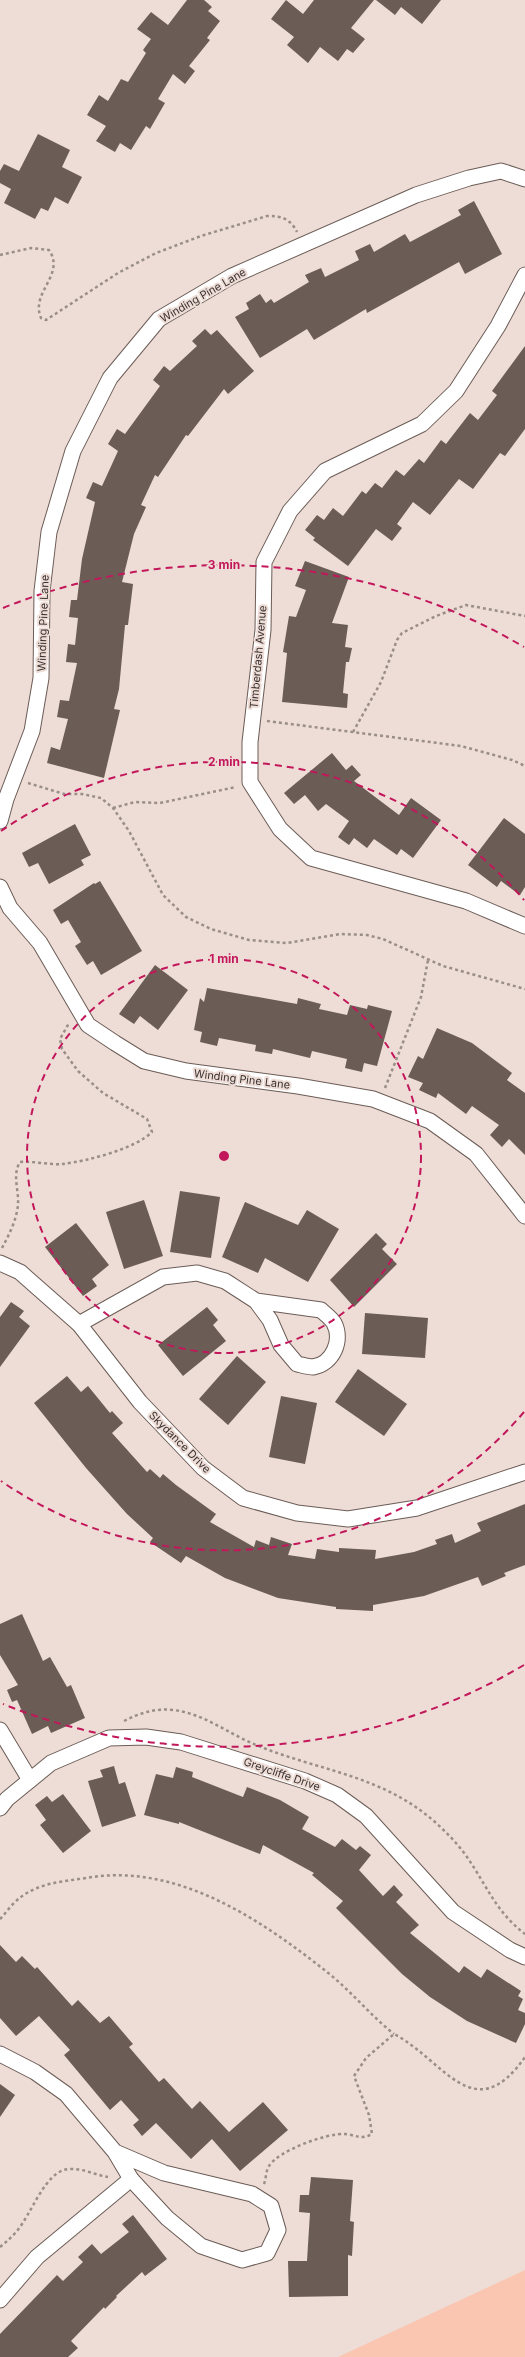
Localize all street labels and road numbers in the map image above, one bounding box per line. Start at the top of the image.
street label: Winding Pine Lane [158,265,248,325]
street label: Winding Pine Lane [34,574,52,672]
street label: Timberdash Avenue [247,605,269,709]
street label: Winding Pine Lane [193,1066,291,1092]
street label: Skydance Drive [146,1408,214,1476]
street label: Greycliffe Drive [242,1754,322,1794]

